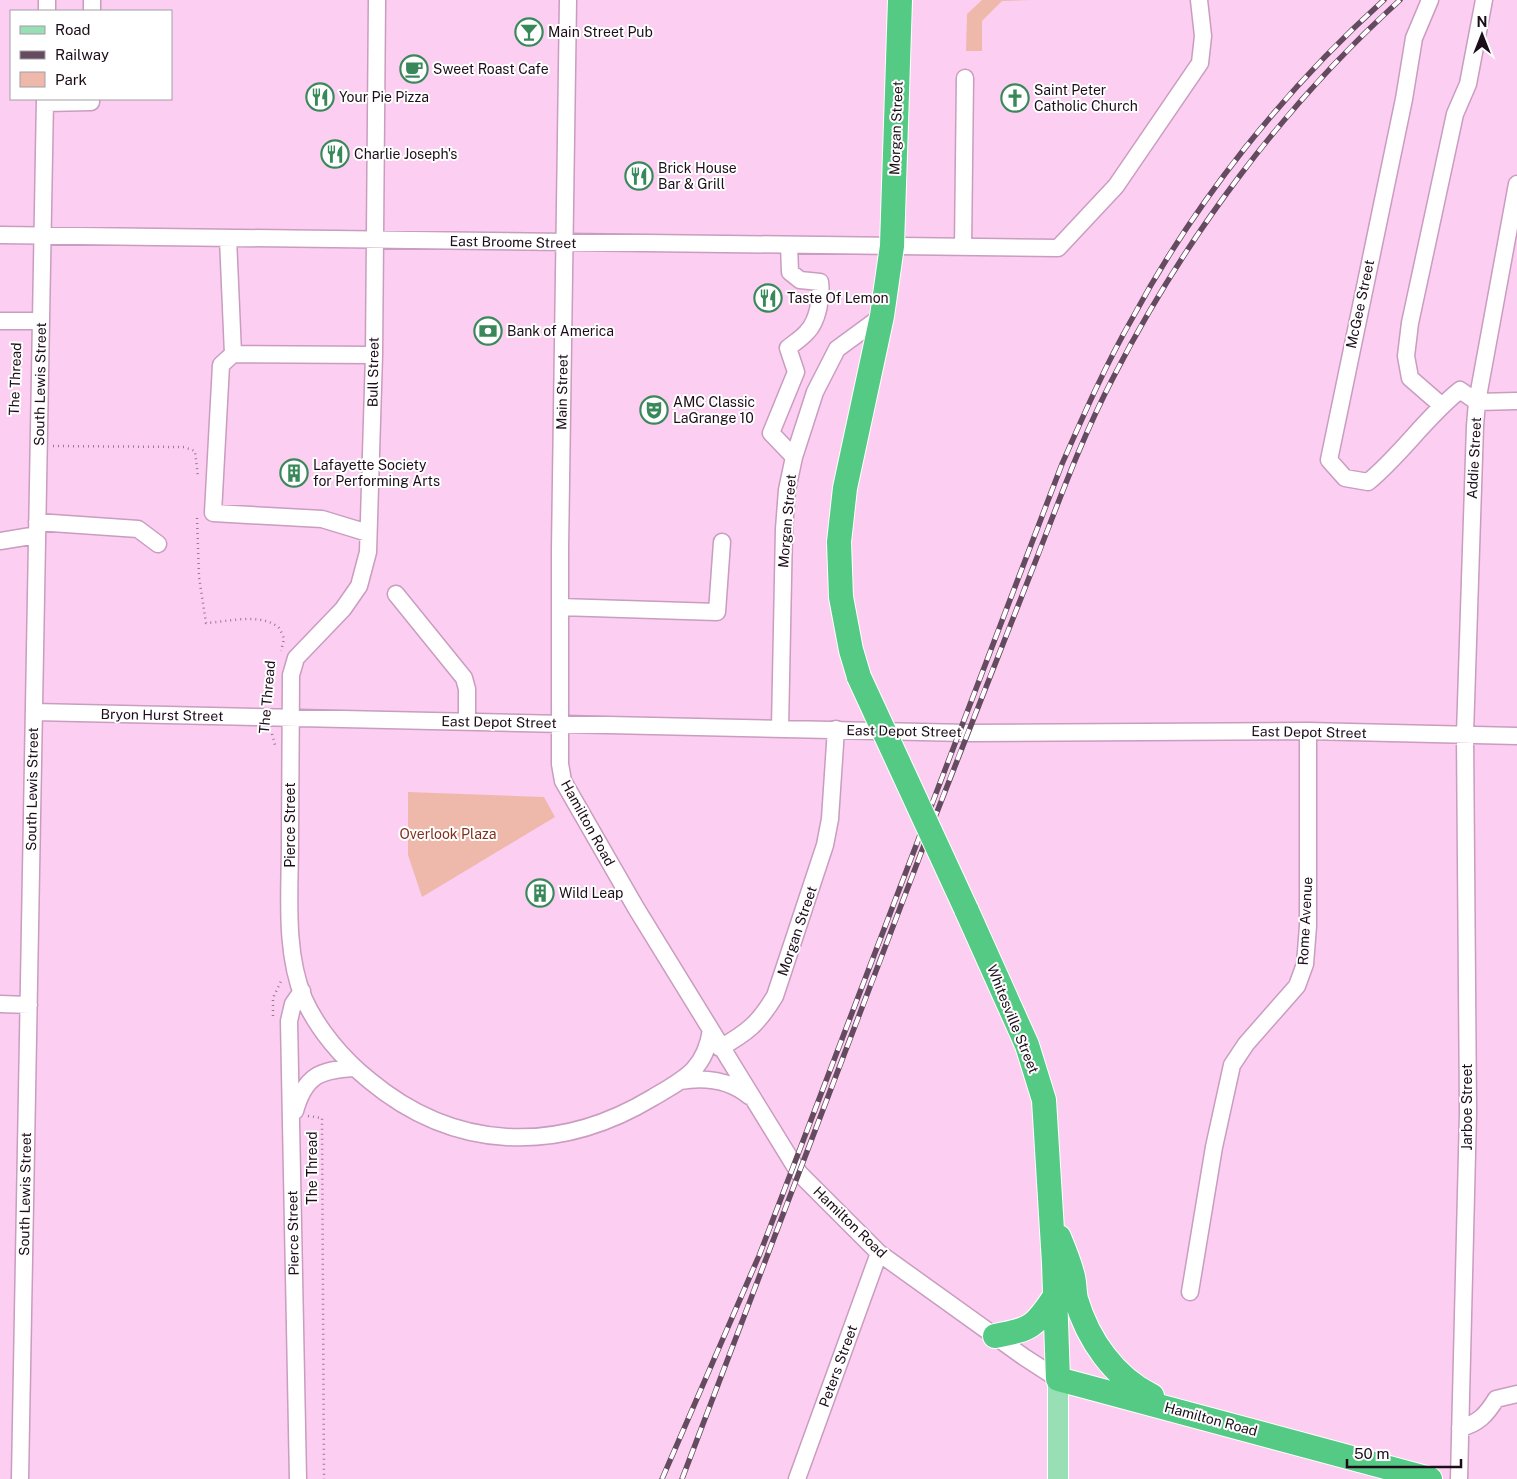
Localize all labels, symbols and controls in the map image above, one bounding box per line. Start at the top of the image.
legend [10,10,172,100]
north arrow [1457,10,1507,60]
text: N [1477,14,1487,30]
bar icon: Main Street Pub [514,17,544,47]
text: Road [55,21,91,38]
place label: Main Street Pub [548,24,653,40]
text: Railway [55,46,109,63]
cafe icon: Sweet Roast Cafe [399,54,429,84]
place label: Sweet Roast Cafe [433,61,549,77]
text: Park [55,71,87,88]
street label: Morgan Street [886,81,906,175]
restaurant icon: Your Pie Pizza [305,82,335,112]
place label: Saint Peter Catholic Church [1034,82,1138,114]
church icon: Saint Peter Catholic Church [1000,83,1030,113]
place label: Your Pie Pizza [339,89,429,105]
restaurant icon: Charlie Joseph's [320,139,350,169]
place label: Charlie Joseph's [354,146,457,162]
place label: Brick House Bar & Grill [658,160,737,192]
restaurant icon: Brick House Bar & Grill [624,161,654,191]
street label: East Broome Street [449,233,577,251]
street label: McGee Street [1343,258,1377,350]
restaurant icon: Taste Of Lemon [753,283,783,313]
place label: Taste Of Lemon [787,290,889,306]
bank icon: Bank of America [473,316,503,346]
street label: South Lewis Street [31,322,49,446]
place label: Bank of America [507,323,614,339]
street label: Bull Street [364,337,382,407]
street label: The Thread [6,342,24,416]
street label: Main Street [553,354,571,430]
place label: AMC Classic LaGrange 10 [673,394,755,426]
theatre icon: AMC Classic LaGrange 10 [639,395,669,425]
street label: Addie Street [1464,417,1484,499]
place label: Lafayette Society for Performing Arts [313,457,440,489]
building icon: Lafayette Society for Performing Arts [279,458,309,488]
street label: Morgan Street [775,473,799,569]
street label: The Thread [256,660,278,734]
street label: Bryon Hurst Street [100,706,224,724]
street label: East Depot Street [441,713,557,731]
street label: East Depot Street [846,722,962,740]
street label: East Depot Street [1251,723,1367,741]
street label: South Lewis Street [23,727,41,851]
street label: Hamilton Road [558,777,618,869]
street label: Pierce Street [282,782,298,868]
park label: Overlook Plaza [400,826,496,842]
street label: Rome Avenue [1295,876,1315,966]
building icon: Wild Leap [525,878,555,908]
street label: Morgan Street [774,884,820,978]
place label: Wild Leap [559,885,623,901]
street label: Whitesville Street [984,962,1042,1076]
street label: Jarboe Street [1459,1063,1475,1151]
street label: The Thread [304,1131,320,1205]
street label: South Lewis Street [16,1132,34,1256]
street label: Hamilton Road [810,1183,890,1261]
street label: Pierce Street [284,1190,302,1276]
street label: Peters Street [816,1323,860,1409]
street label: Hamilton Road [1163,1399,1259,1439]
scale bar [1347,1436,1461,1468]
text: 50 m [1354,1445,1389,1462]

